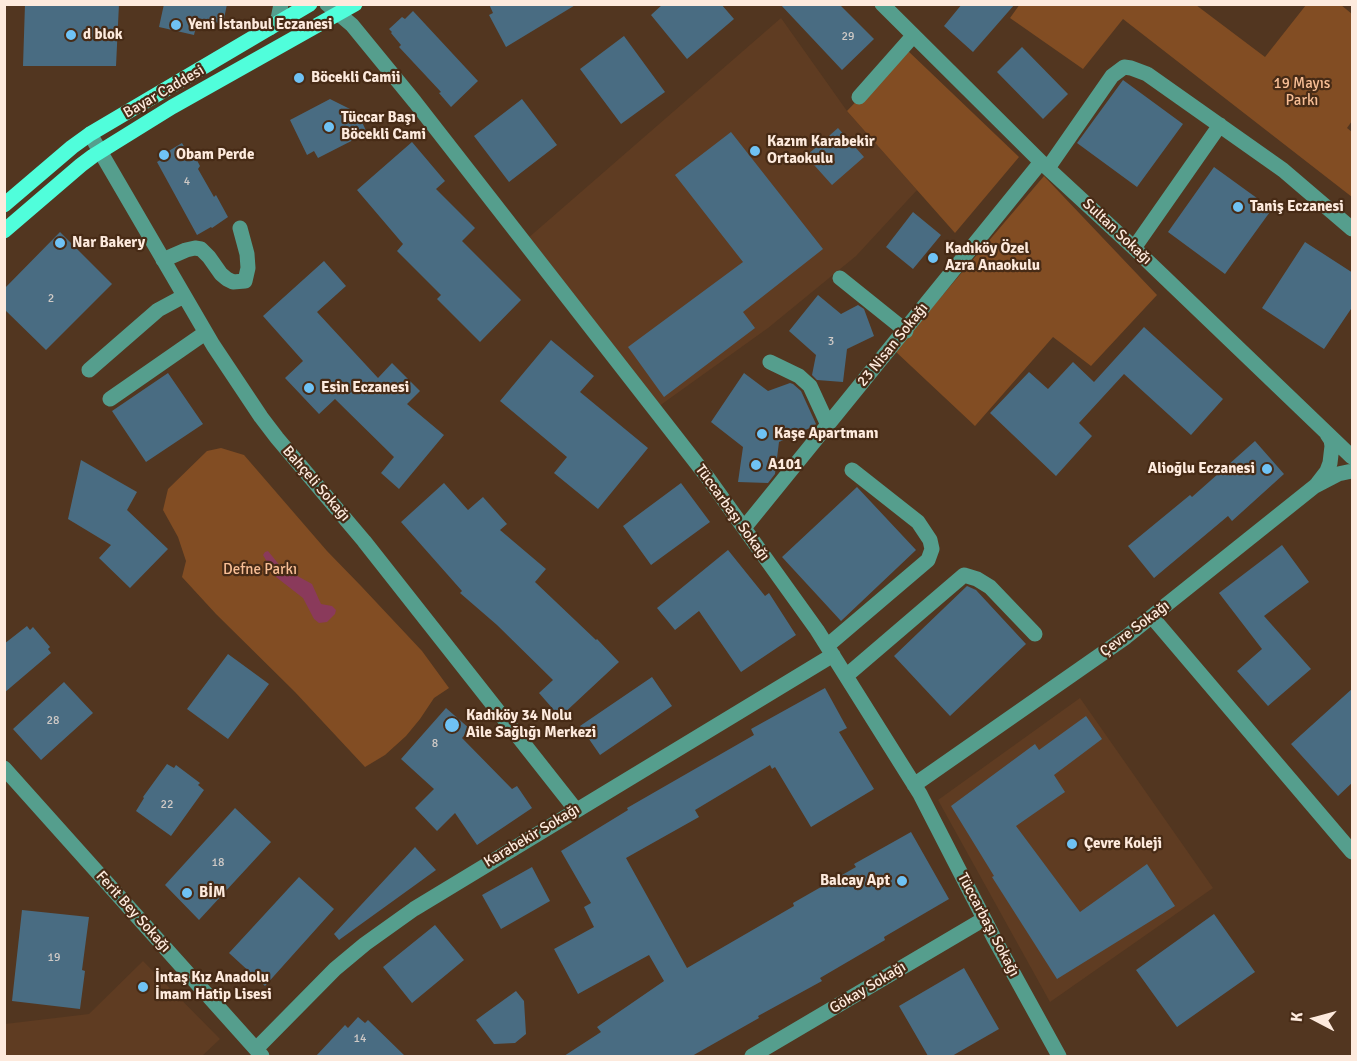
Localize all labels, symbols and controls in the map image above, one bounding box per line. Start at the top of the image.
place label: Yeni İstanbul Eczanesi [188,16,333,34]
marker: Yeni İstanbul Eczanesi [169,18,183,32]
place label: d blok [83,26,123,44]
marker: d blok [64,28,78,42]
house number: 29 [842,30,854,44]
street label: Bayar Caddesi [120,62,208,122]
place label: Böcekli Camii [311,69,400,87]
marker: Böcekli Camii [292,71,306,85]
park label: 19 Mayıs Parkı [1274,75,1330,110]
place label: Tüccar Başı Böcekli Cami [341,109,426,144]
marker: Tüccar Başı Böcekli Cami [322,120,336,134]
place label: Kazım Karabekir Ortaokulu [767,133,875,168]
marker: Kazım Karabekir Ortaokulu [748,144,762,158]
place label: Obam Perde [176,146,254,164]
marker: Obam Perde [157,148,171,162]
house number: 4 [184,175,190,189]
street label: Sultan Sokağı [1079,195,1155,269]
place label: Taniş Eczanesi [1250,198,1344,216]
marker: Taniş Eczanesi [1231,200,1245,214]
place label: Nar Bakery [72,234,145,252]
marker: Nar Bakery [53,236,67,250]
place label: Kadıköy Özel Azra Anaokulu [945,240,1040,275]
marker: Kadıköy Özel Azra Anaokulu [926,251,940,265]
house number: 2 [48,292,54,306]
street label: 23 Nisan Sokağı [854,299,932,391]
house number: 3 [828,335,834,349]
place label: Esin Eczanesi [321,379,409,397]
marker: Esin Eczanesi [302,381,316,395]
place label: Kaşe Apartmanı [774,425,878,443]
marker: Kaşe Apartmanı [755,427,769,441]
street label: Bahçeli Sokağı [278,443,354,525]
place label: A101 [768,456,802,474]
marker: A101 [749,458,763,472]
place label: Alioğlu Eczanesi [1148,460,1255,478]
street label: Tüccarbaşı Sokağı [691,461,773,565]
marker: Alioğlu Eczanesi [1260,462,1274,476]
park label: Defne Parkı [223,561,297,579]
street label: Çevre Sokağı [1097,597,1173,661]
place label: Kadıköy 34 Nolu Aile Sağlığı Merkezi [466,707,596,742]
house number: 28 [47,714,59,728]
marker: Kadıköy 34 Nolu Aile Sağlığı Merkezi [443,716,461,734]
house number: 8 [432,737,438,751]
house number: 22 [161,798,173,812]
street label: Karabekir Sokağı [481,800,583,872]
place label: Çevre Koleji [1084,835,1162,853]
marker: Çevre Koleji [1065,837,1079,851]
house number: 18 [212,856,224,870]
street label: Ferit Bey Sokağı [92,868,174,956]
street label: Tüccarbaşı Sokağı [953,870,1023,980]
place label: Balcay Apt [820,872,890,890]
marker: Balcay Apt [895,874,909,888]
place label: BİM [199,884,225,902]
marker: BİM [180,886,194,900]
house number: 19 [48,951,60,965]
street label: Gökay Sokağı [827,958,909,1018]
place label: İntaş Kız Anadolu İmam Hatip Lisesi [155,969,272,1004]
marker: İntaş Kız Anadolu İmam Hatip Lisesi [136,980,150,994]
north arrow [1285,989,1345,1049]
text: K [1287,1011,1308,1023]
house number: 14 [354,1032,366,1046]

